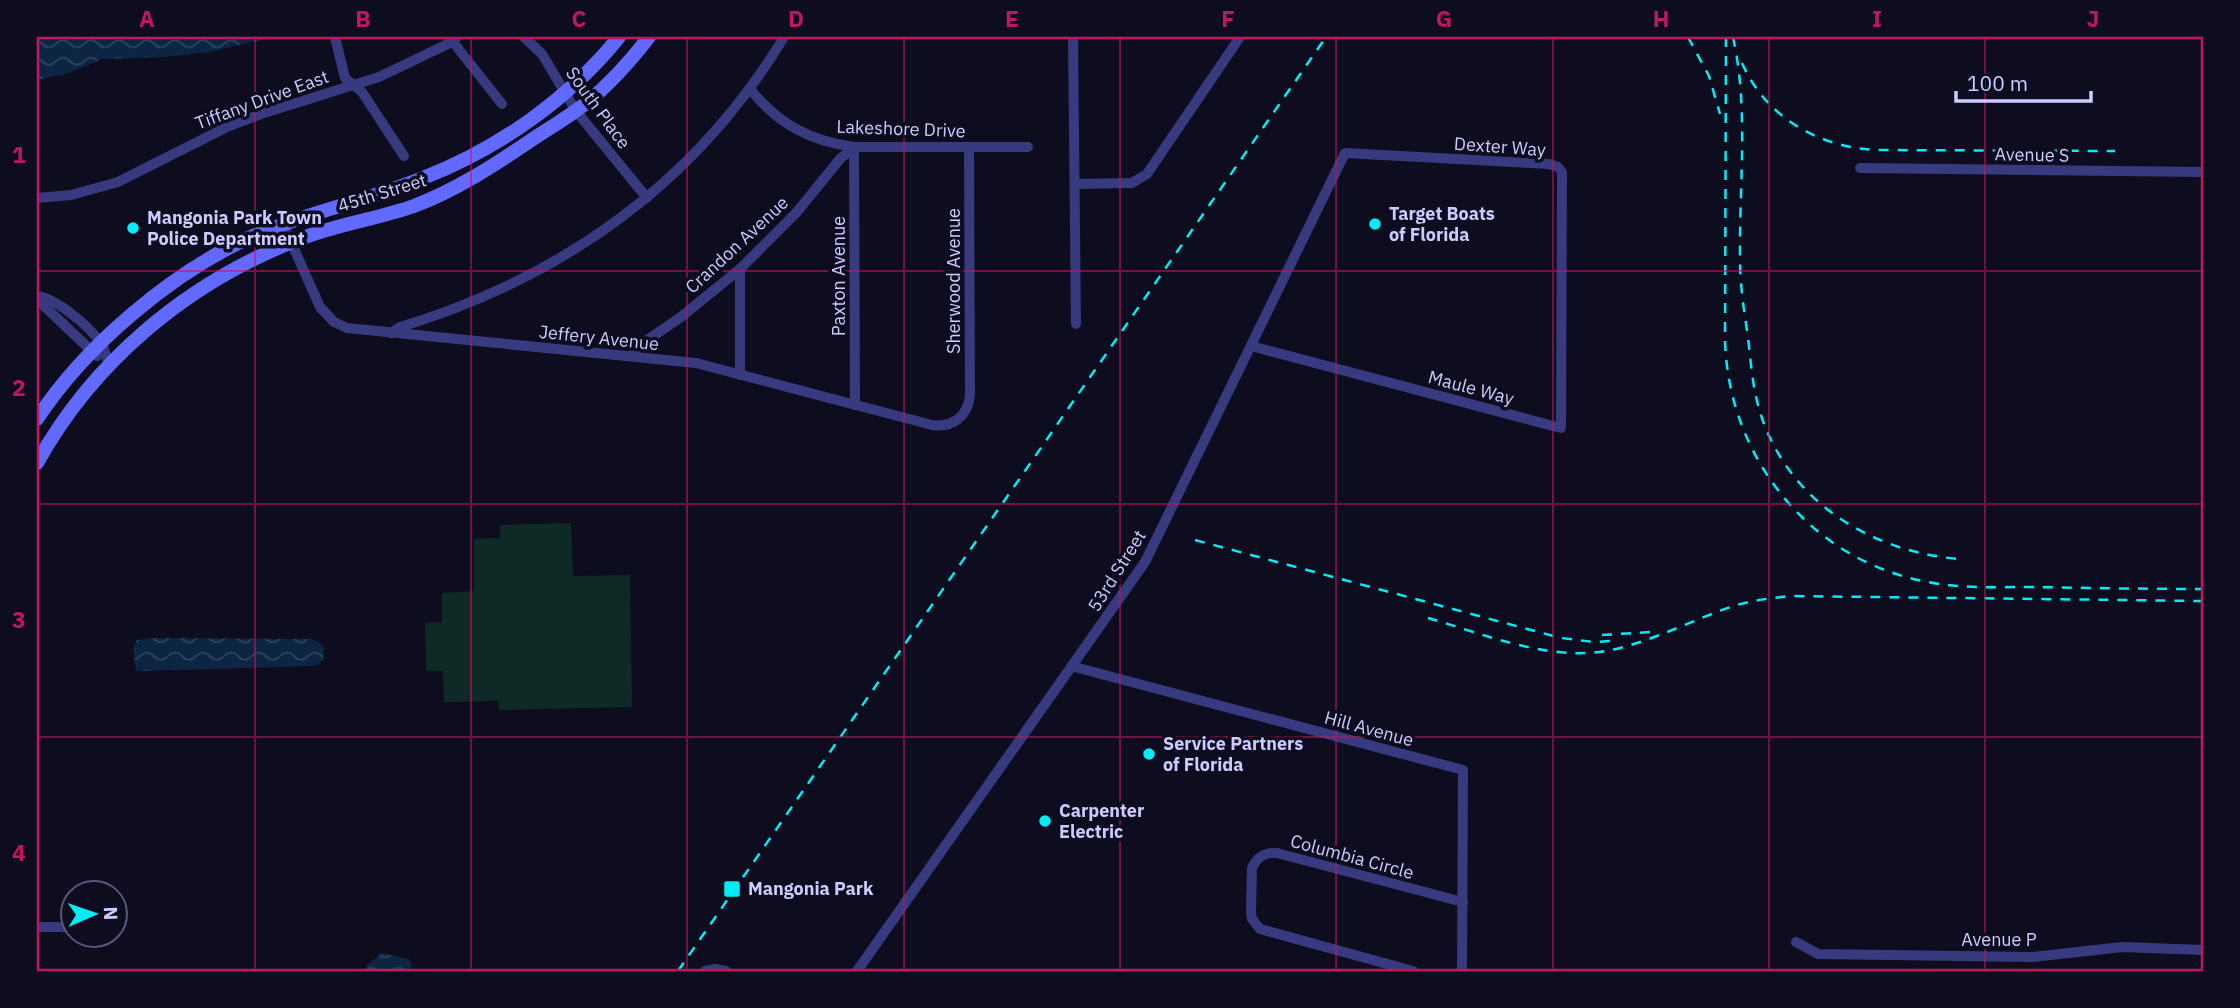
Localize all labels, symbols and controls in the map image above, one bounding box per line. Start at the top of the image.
text: A [139,3,155,33]
text: B [355,3,371,33]
text: C [572,3,587,33]
text: D [788,3,804,33]
text: E [1005,3,1019,33]
text: F [1221,3,1235,33]
text: G [1436,3,1452,33]
text: H [1653,3,1669,33]
text: I [1872,3,1882,33]
text: J [2087,3,2099,33]
scale bar [1956,60,2091,104]
street label: South Place [561,62,636,153]
street label: Tiffany Drive East [192,65,332,134]
text: 100 m [1967,69,2028,97]
street label: Lakeshore Drive [836,115,966,142]
street label: Dexter Way [1453,132,1547,161]
text: 1 [12,139,26,169]
street label: Avenue S [1994,142,2070,167]
street label: 45th Street [335,168,429,217]
street label: Crandon Avenue [680,191,793,298]
place label: Target Boats of Florida [1389,202,1495,246]
place label: Mangonia Park Town Police Department [147,206,322,250]
street label: Sherwood Avenue [942,208,965,354]
street label: Paxton Avenue [827,216,850,336]
marker: Target Boats of Florida [1367,216,1383,232]
marker: Mangonia Park Town Police Department [125,220,141,236]
street label: Jeffery Avenue [538,320,660,355]
street label: Maule Way [1426,365,1517,410]
text: 2 [12,372,26,402]
street label: 53rd Street [1082,526,1151,616]
text: 3 [12,604,26,634]
street label: Hill Avenue [1322,706,1416,751]
place label: Service Partners of Florida [1163,732,1303,776]
marker: Service Partners of Florida [1141,746,1157,762]
place label: Carpenter Electric [1059,799,1144,843]
marker: Carpenter Electric [1037,813,1053,829]
street label: Columbia Circle [1288,829,1417,884]
text: 4 [12,837,26,867]
place label: Mangonia Park [748,877,874,900]
north arrow [60,878,130,948]
marker: Mangonia Park [722,879,742,899]
text: N [99,906,123,921]
street label: Avenue P [1961,928,2037,951]

